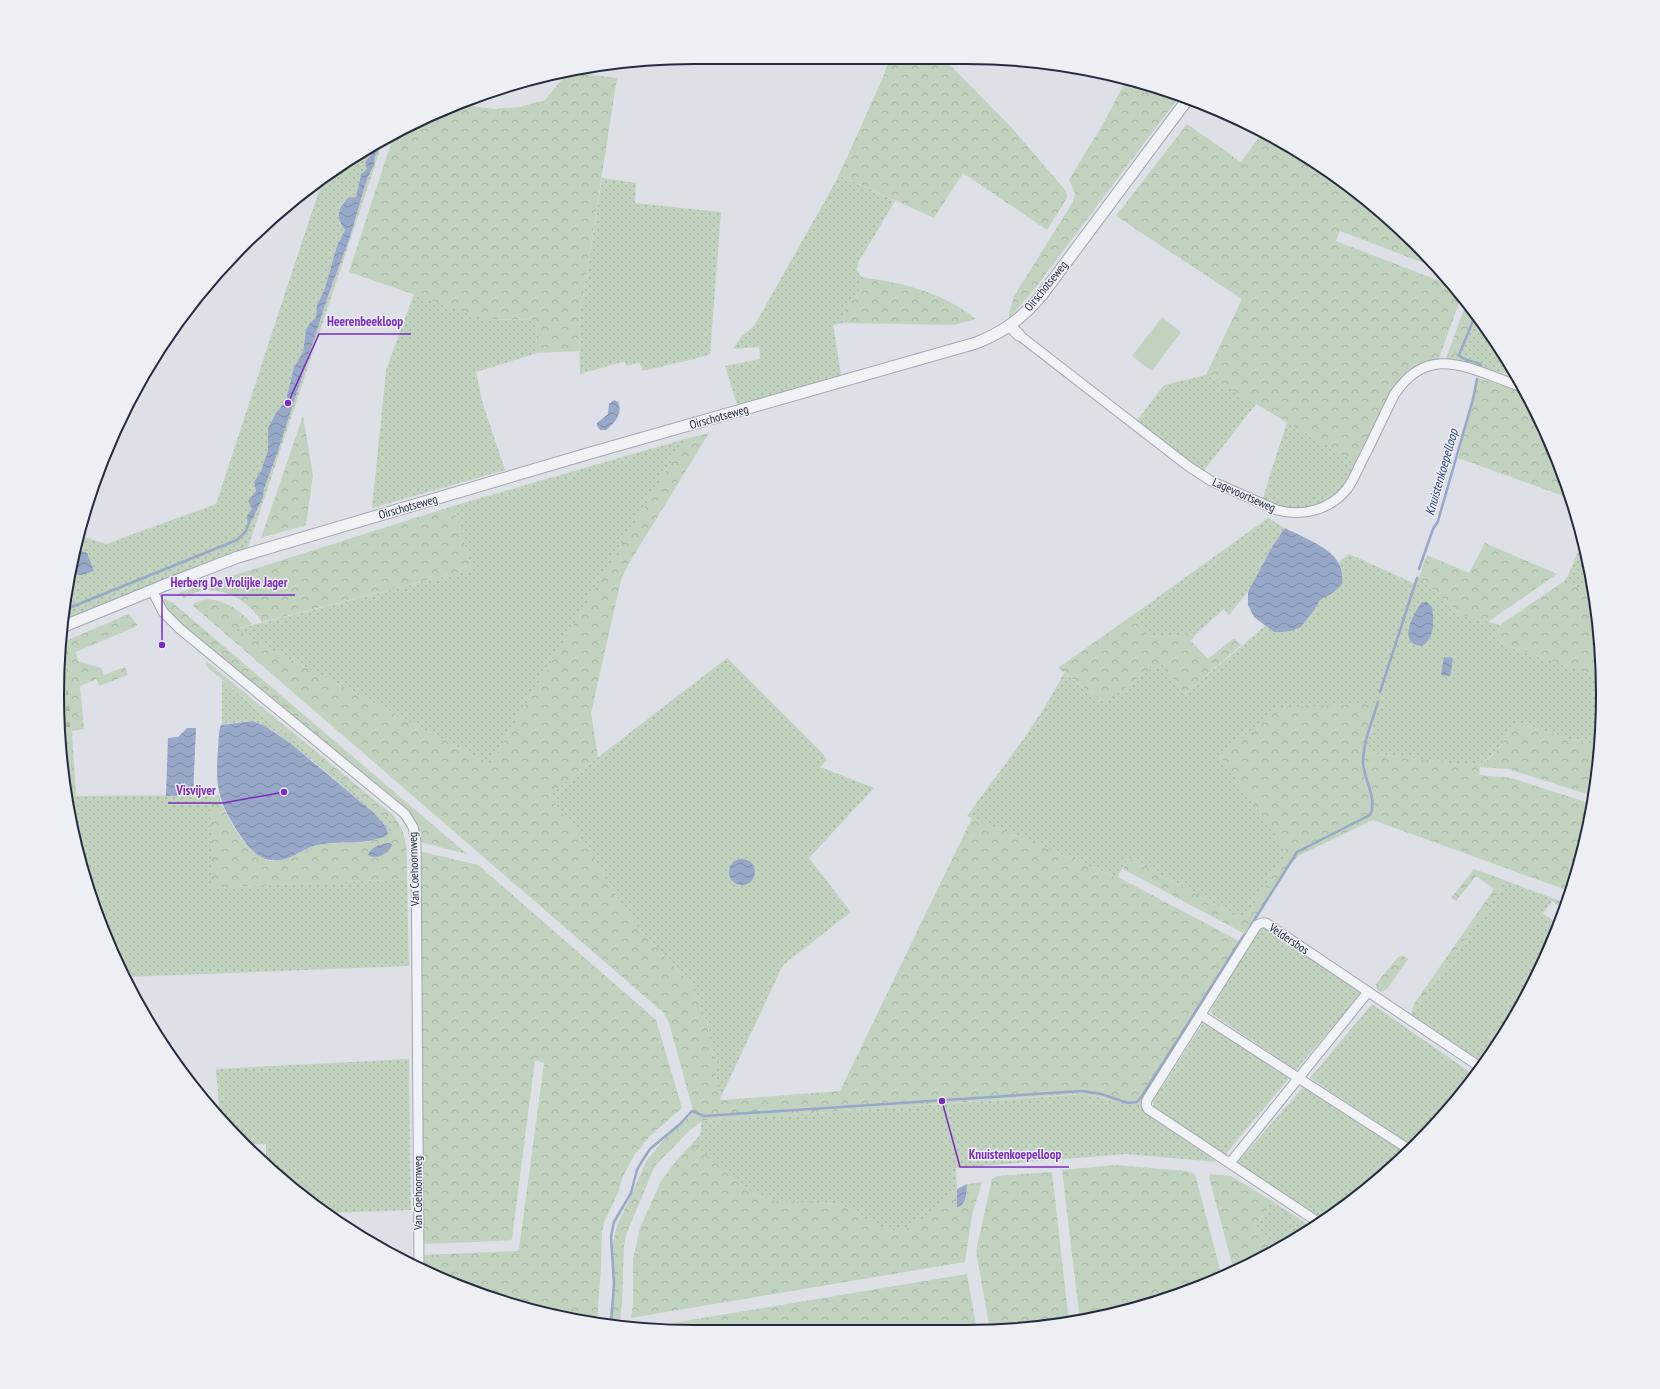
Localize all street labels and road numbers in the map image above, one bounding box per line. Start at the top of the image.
street label: Oirschotseweg [1021,257,1070,314]
street label: Oirschotseweg [688,401,750,432]
street label: Lagevoortseweg [1210,474,1278,515]
street label: Oirschotseweg [377,491,439,522]
street label: Van Coehoornweg [405,832,422,907]
street label: Veldersbos [1266,919,1312,957]
street label: Van Coehoornweg [410,1156,425,1231]

